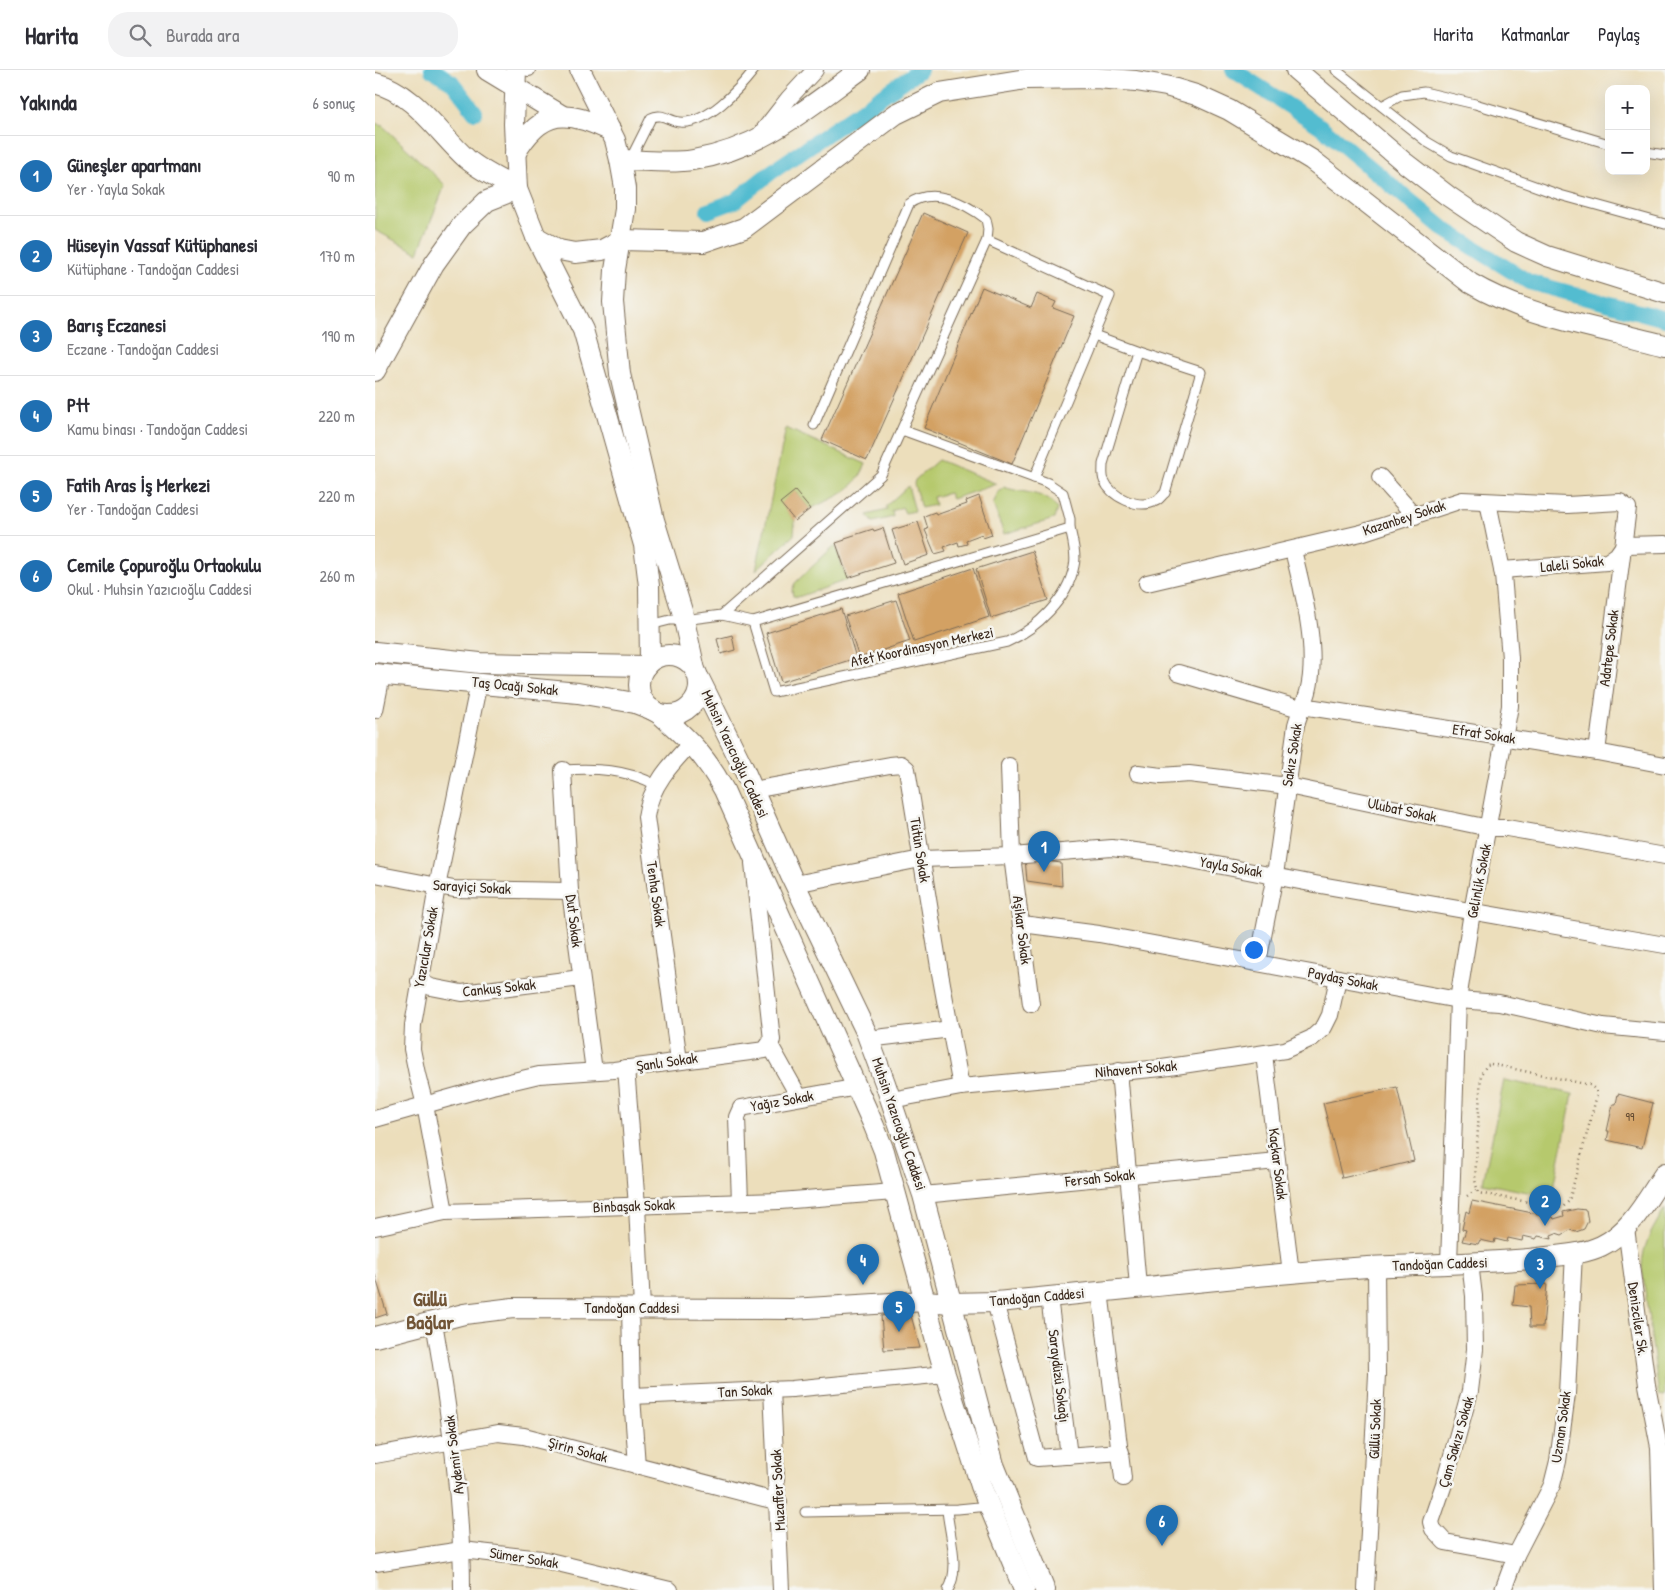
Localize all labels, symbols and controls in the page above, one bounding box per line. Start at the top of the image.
search box [108,12,458,57]
text: Harita [25,19,78,51]
icon: search [126,21,154,49]
text: Burada ara [166,22,239,48]
text: Harita [1433,22,1473,47]
text: Katmanlar [1501,22,1570,47]
text: Paylaş [1598,22,1640,47]
map controls [1605,85,1650,175]
button: + [1605,85,1650,130]
text: Yakında [20,88,77,117]
text: 6 sonuç [312,92,355,114]
button: − [1605,130,1650,175]
text: Güneşler apartmanı [67,152,202,178]
text: 1 [33,165,39,187]
text: 90 m [327,165,355,187]
text: Yer · Yayla Sokak [67,178,165,200]
text: Hüseyin Vassaf Kütüphanesi [67,232,258,258]
text: 2 [32,245,40,267]
text: 170 m [320,245,355,267]
text: Kütüphane · Tandoğan Caddesi [67,258,239,280]
text: Barış Eczanesi [67,312,166,338]
text: 3 [32,325,40,347]
text: 190 m [322,325,355,347]
text: Eczane · Tandoğan Caddesi [67,338,219,360]
text: Ptt [67,392,89,418]
text: 4 [33,405,39,427]
text: 220 m [318,405,355,427]
text: Kamu binası · Tandoğan Caddesi [67,418,248,440]
text: Fatih Aras İş Merkezi [67,472,211,498]
text: 5 [33,485,39,507]
text: 220 m [318,485,355,507]
street label: Kazanbey Sokak [1360,494,1448,541]
text: Yer · Tandoğan Caddesi [67,498,199,520]
street label: Laleli Sokak [1539,550,1605,577]
text: Cemile Çopuroğlu Ortaokulu [67,552,261,578]
text: 6 [33,565,39,587]
text: 260 m [319,565,355,587]
text: Okul · Muhsin Yazıcıoğlu Caddesi [67,578,252,600]
street label: Adatepe Sokak [1593,608,1624,688]
street label: Afet Koordinasyon Merkezi [848,621,995,672]
street label: Taş Ocağı Sokak [471,671,559,700]
street label: Muhsin Yazıcıoğlu Caddesi [697,686,774,821]
street label: Efrat Sokak [1451,718,1517,749]
street label: Sakız Sokak [1276,722,1307,788]
street label: Ulubat Sokak [1366,792,1439,827]
street label: Tütün Sokak [905,816,936,884]
pin: 1 [1028,831,1060,872]
street label: Gelinlik Sokak [1461,842,1496,920]
street label: Yayla Sokak [1198,851,1264,882]
street label: Tenha Sokak [641,859,672,928]
street label: Sarayiçi Sokak [433,874,512,899]
street label: Dut Sokak [561,893,588,949]
street label: Aşikar Sokak [1008,894,1037,965]
street label: Yazıcılar Sokak [408,905,443,989]
your location [1241,937,1267,963]
street label: Paydaş Sokak [1306,961,1380,996]
street label: Cankuş Sokak [461,973,537,1002]
street label: Şanlı Sokak [635,1047,699,1076]
street label: Nihavent Sokak [1094,1054,1178,1083]
street label: Muhsin Yazıcıoğlu Caddesi [867,1055,932,1193]
street label: Yağız Sokak [749,1085,815,1116]
house number: 99 [1626,1108,1635,1125]
street label: Kaçkar Sokak [1264,1127,1293,1201]
street label: Fersah Sokak [1063,1163,1136,1192]
pin: 2 [1529,1185,1561,1226]
street label: Binbaşak Sokak [592,1194,676,1217]
pin: 4 [847,1244,879,1285]
pin: 3 [1524,1248,1556,1289]
street label: Tandoğan Caddesi [1392,1251,1488,1276]
street label: Denizciler Sk. [1623,1281,1654,1357]
street label: Tandoğan Caddesi [989,1282,1085,1311]
district label: Güllü Bağlar [406,1285,454,1336]
pin: 5 [883,1291,915,1332]
street label: Tandoğan Caddesi [584,1297,680,1318]
street label: Saraydüzü Sokağı [1043,1328,1076,1424]
street label: Tan Sokak [717,1379,773,1402]
street label: Uzman Sokak [1545,1390,1576,1464]
street label: Çam Sakızı Sokak [1432,1394,1479,1490]
street label: Güllü Sokak [1363,1398,1386,1460]
street label: Aydemir Sokak [438,1414,469,1496]
street label: Şirin Sokak [546,1431,610,1468]
street label: Muzaffer Sokak [765,1449,790,1531]
pin: 6 [1146,1505,1178,1546]
street label: Sümer Sokak [488,1542,560,1573]

